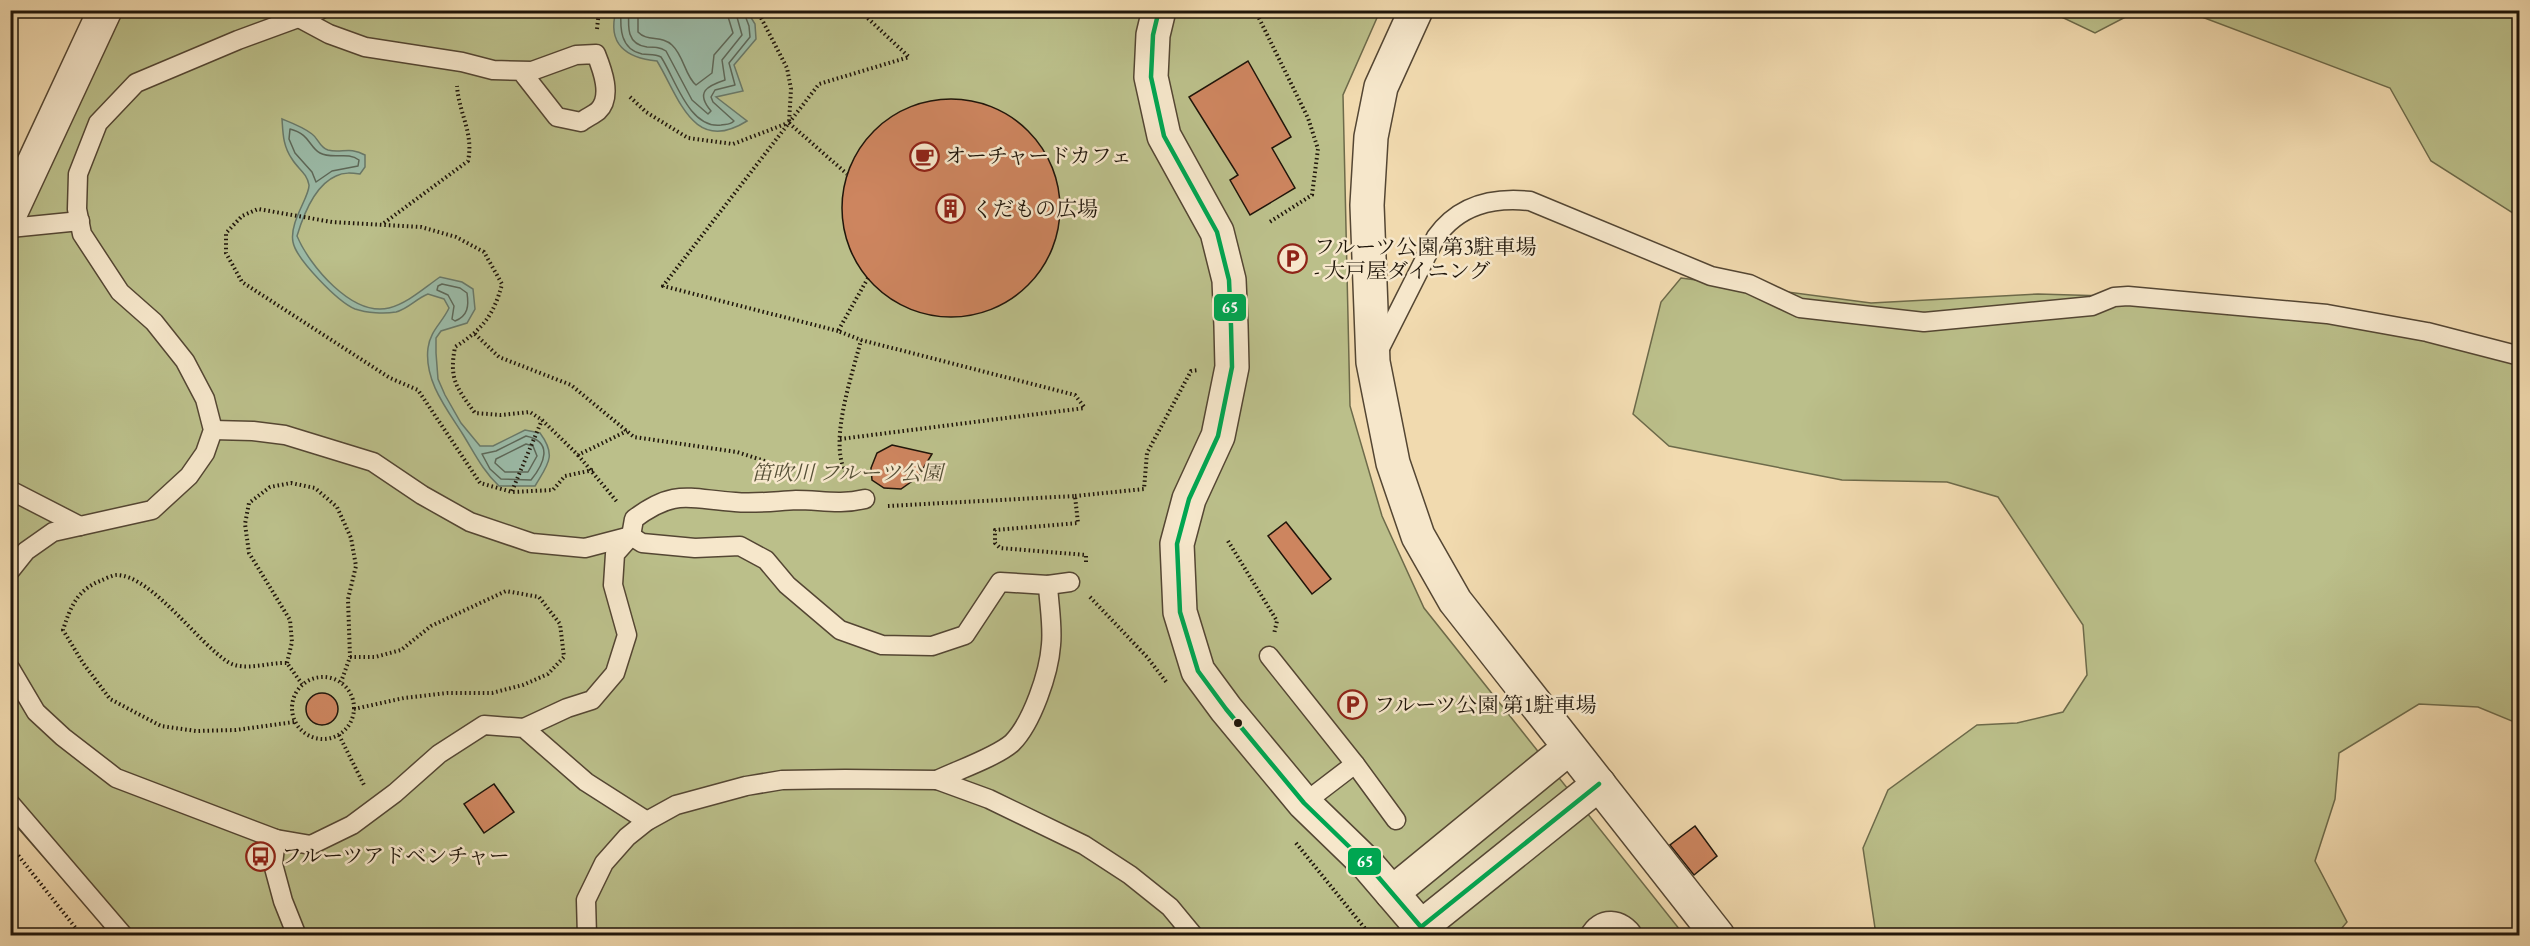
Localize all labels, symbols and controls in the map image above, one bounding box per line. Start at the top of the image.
cafe icon: オーチャードカフェ [908,140,940,172]
place label: オーチャードカフェ [945,142,1132,169]
building icon: くだもの広場 [935,193,967,225]
place label: くだもの広場 [972,195,1098,222]
place label: フルーツ公園 第3駐車場 - 大戸屋ダイニング [1314,233,1537,284]
parking icon: フルーツ公園 第3駐車場 - 大戸屋ダイニング [1277,243,1309,275]
line badge: 65 [1213,293,1247,322]
text: 65 [1222,297,1238,318]
park label: 笛吹川 フルーツ公園 [751,459,946,486]
parking icon: フルーツ公園 第1駐車場 [1337,689,1369,721]
place label: フルーツ公園 第1駐車場 [1374,691,1597,718]
unlabelled marker [1232,717,1244,729]
bus stop icon: フルーツアドベンチャー [244,840,276,872]
place label: フルーツアドベンチャー [281,842,510,869]
line badge: 65 [1347,847,1382,876]
text: 65 [1357,851,1373,872]

